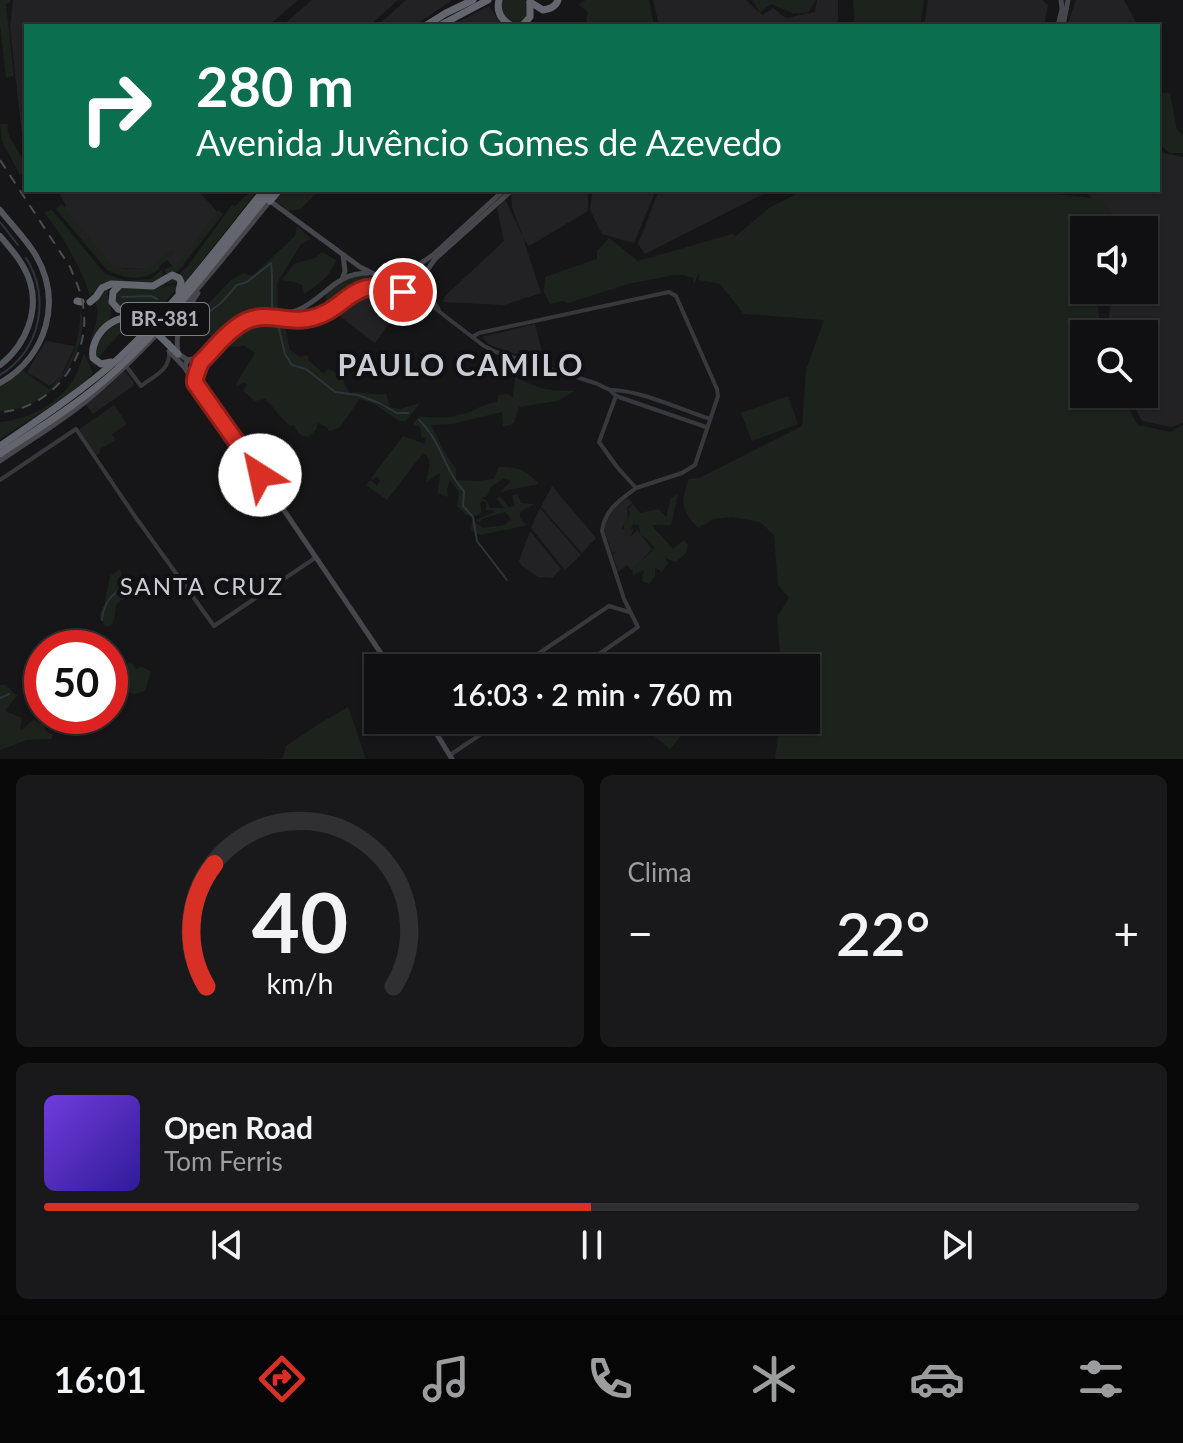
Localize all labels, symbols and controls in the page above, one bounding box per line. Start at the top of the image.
text: 280 m [196,52,354,119]
icon: right [64,56,168,160]
text: Avenida Juvêncio Gomes de Azevedo [196,120,782,164]
map controls [1070,216,1158,408]
button: sound [1070,216,1158,304]
pin [369,258,437,326]
icon: arrive [381,270,425,314]
road number: BR-381 [121,303,209,335]
button: search [1070,320,1158,408]
district label: PAULO CAMILO [338,346,584,382]
position arrow [218,433,302,517]
district label: SANTA CRUZ [120,571,284,600]
speed limit sign: 50 [24,630,128,734]
text: 16:03 · 2 min · 760 m [451,676,733,712]
text: Clima [628,856,692,888]
text: 40 [252,871,348,971]
text: 22° [836,897,931,969]
text: − [628,907,653,959]
text: + [1113,907,1139,959]
text: km/h [266,966,333,1000]
text: Open Road [164,1109,313,1145]
text: Tom Ferris [164,1145,283,1177]
icon: previous [205,1223,249,1267]
icon: pause [570,1223,614,1267]
icon: next [935,1223,979,1267]
icon: directions [254,1351,310,1407]
icon: music [418,1351,474,1407]
icon: phone [582,1351,638,1407]
icon: climate [746,1351,802,1407]
icon: car [909,1351,965,1407]
icon: filters [1073,1351,1129,1407]
text: 16:01 [54,1357,147,1401]

